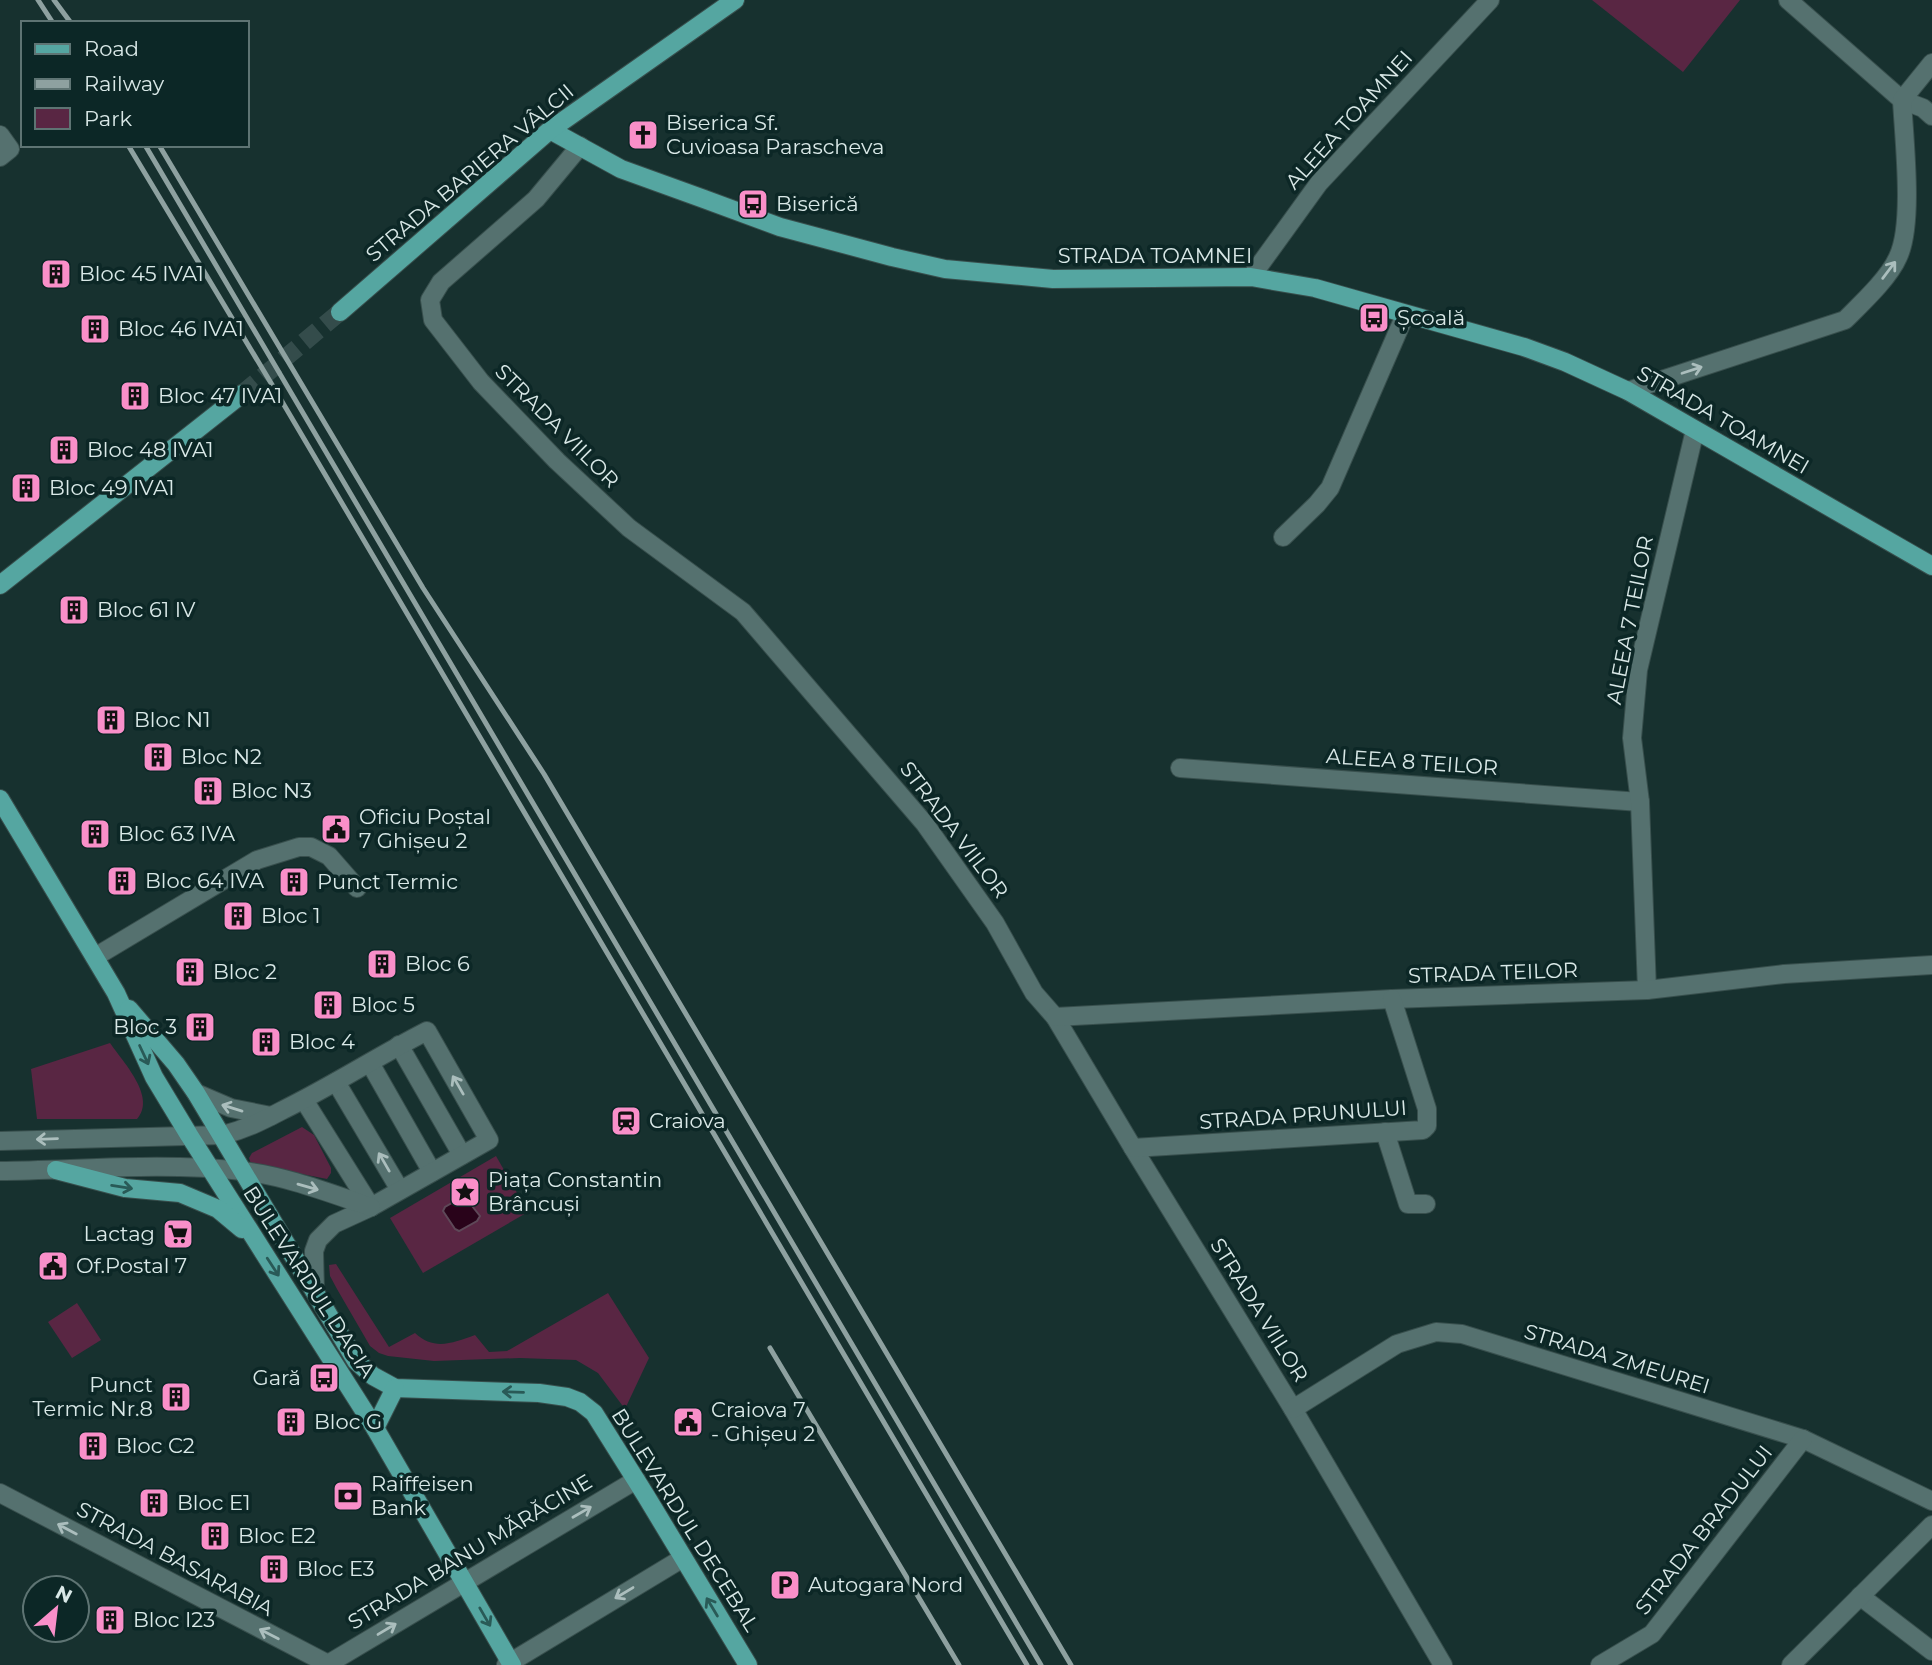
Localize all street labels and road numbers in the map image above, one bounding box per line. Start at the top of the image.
street label: ALEEA TOAMNEI [1280,45,1417,194]
street label: STRADA BARIERA VÂLCII [361,78,579,267]
street label: STRADA TOAMNEI [1058,243,1252,268]
street label: STRADA VIILOR [490,359,624,493]
street label: STRADA TOAMNEI [1633,360,1814,479]
street label: ALEEA 7 TEILOR [1601,533,1658,706]
street label: ALEEA 8 TEILOR [1325,743,1499,780]
street label: STRADA VIILOR [895,756,1014,903]
street label: STRADA TEILOR [1408,957,1578,988]
street label: STRADA PRUNULUI [1198,1095,1408,1134]
street label: BULEVARDUL DACIA [238,1181,381,1383]
street label: STRADA VIILOR [1205,1233,1314,1386]
street label: STRADA ZMEUREI [1521,1318,1713,1399]
street label: BULEVARDUL DECEBAL [606,1404,765,1636]
street label: STRADA BRADULUI [1630,1440,1777,1619]
street label: STRADA BANU MĂRĂCINE [343,1469,596,1634]
street label: STRADA BASARABIA [73,1496,279,1621]

